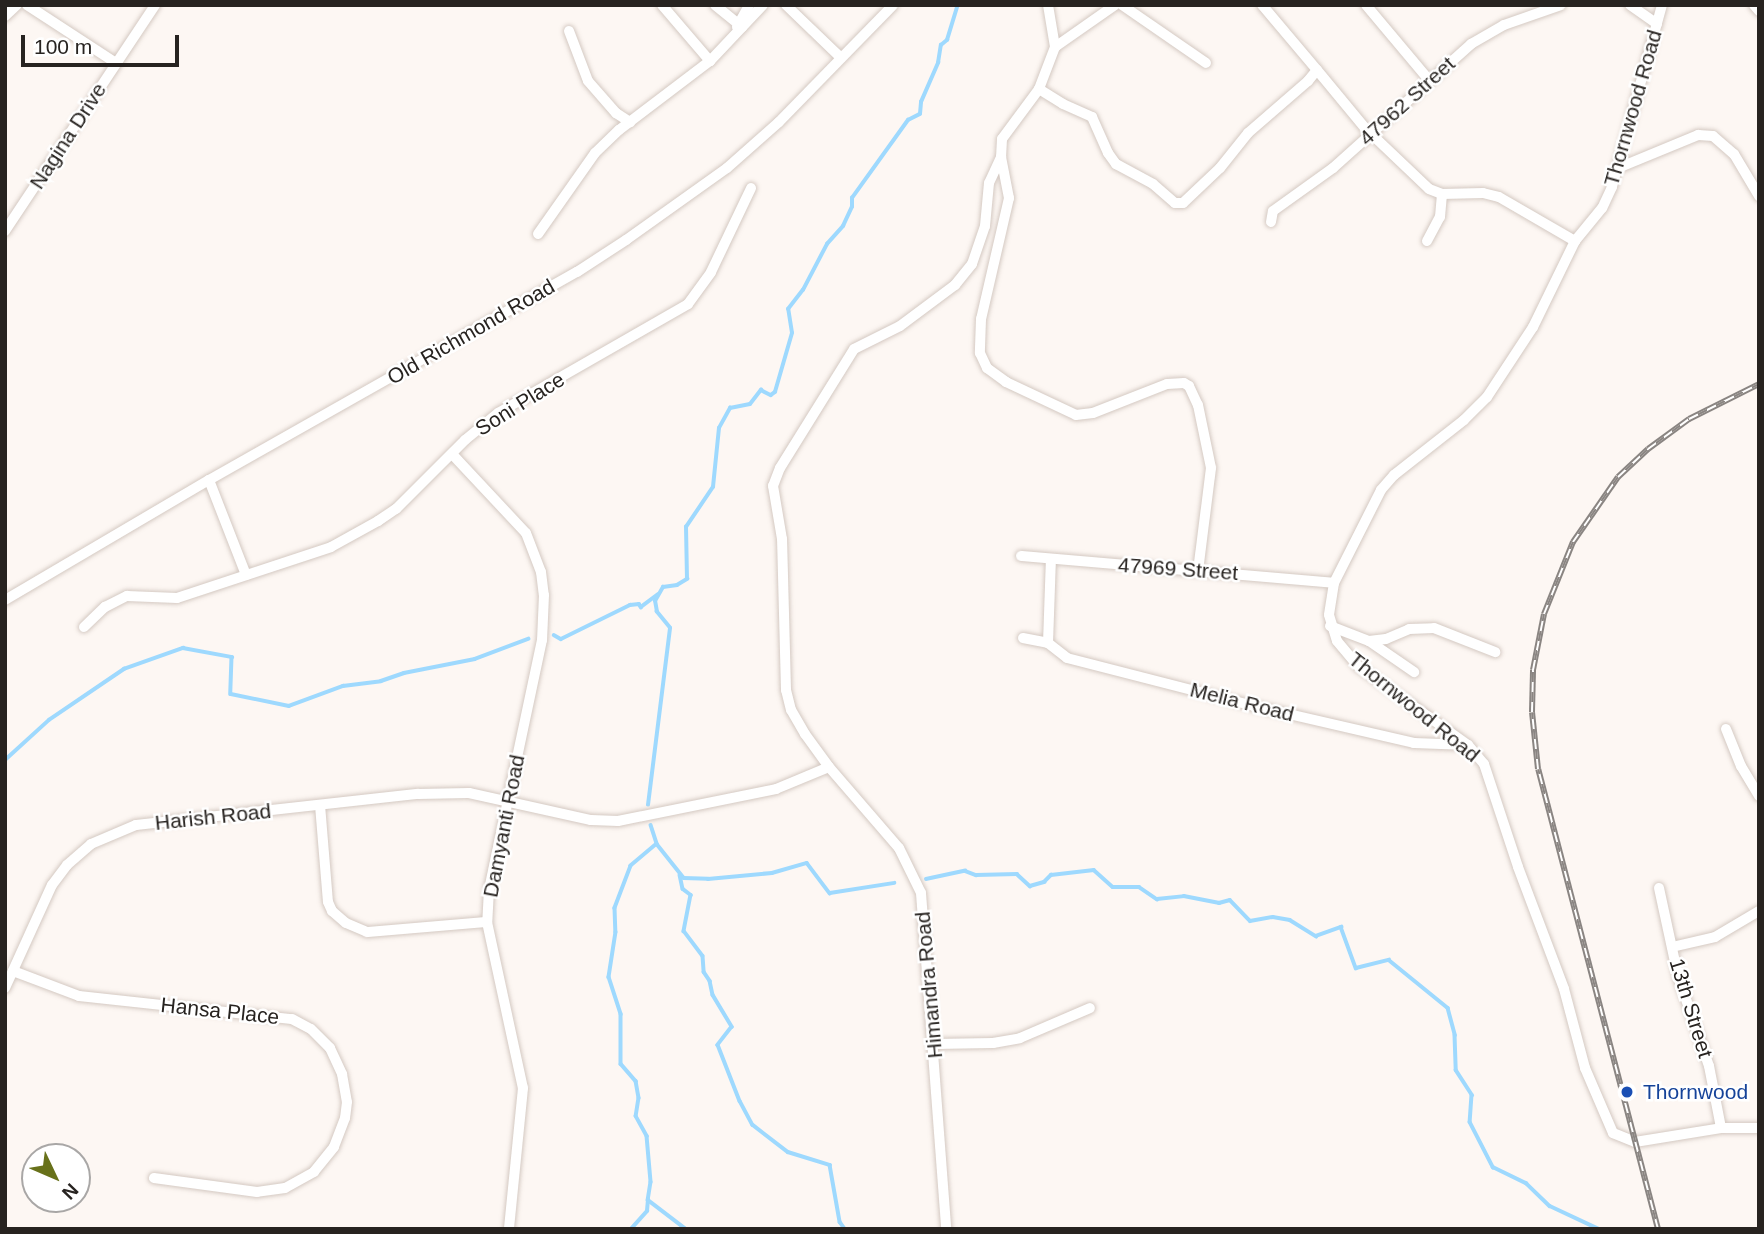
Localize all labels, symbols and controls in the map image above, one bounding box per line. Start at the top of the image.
scale bar [24,21,182,65]
street label: Thornwood Road [1599,27,1667,189]
text: 100 m [34,35,92,58]
street label: 47962 Street [1354,51,1460,151]
street label: Nagina Drive [24,78,112,194]
street label: Old Richmond Road [383,274,559,390]
street label: Soni Place [471,367,569,441]
street label: 47969 Street [1117,552,1239,586]
street label: Thornwood Road [1343,647,1485,767]
street label: Melia Road [1187,677,1297,727]
street label: Damyanti Road [478,753,530,899]
street label: Harish Road [154,798,272,836]
street label: Himandra Road [910,911,948,1059]
street label: 13th Street [1664,955,1718,1061]
street label: Hansa Place [159,992,281,1030]
place label: Thornwood [1643,1079,1748,1105]
marker: Thornwood [1617,1082,1637,1102]
north arrow [21,1143,91,1213]
text: N [58,1179,82,1204]

